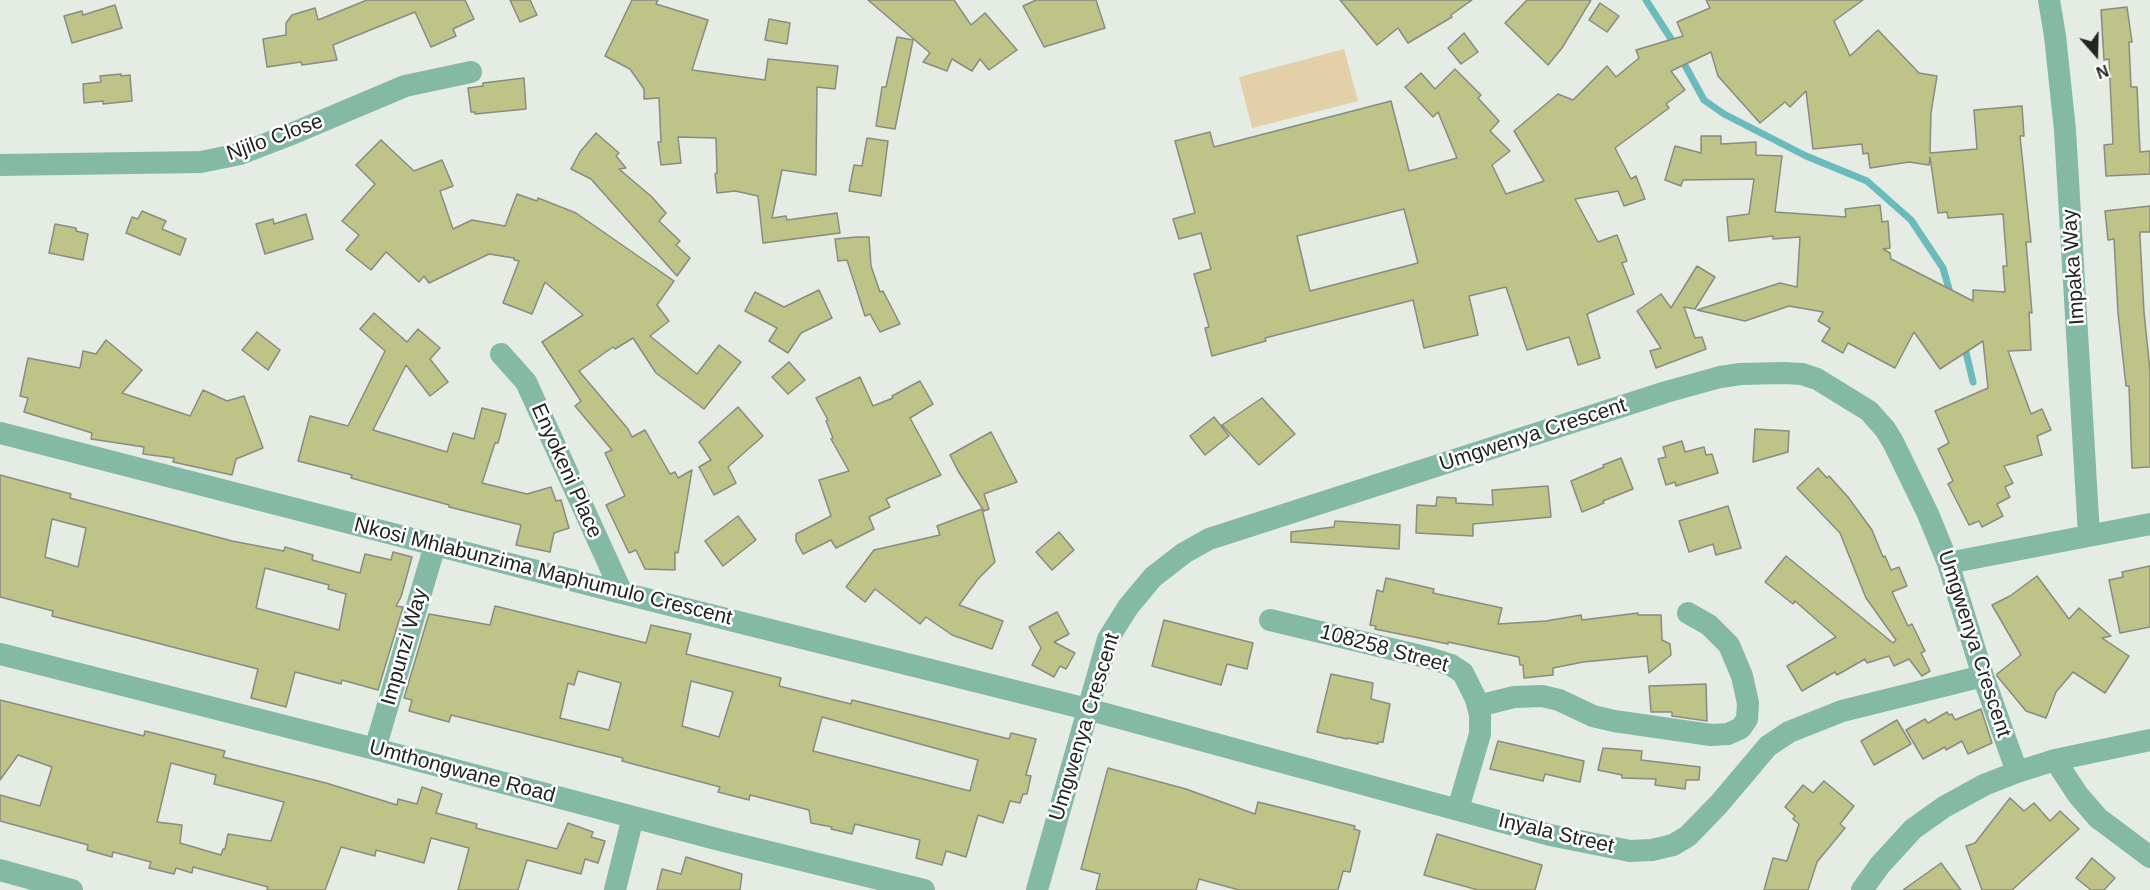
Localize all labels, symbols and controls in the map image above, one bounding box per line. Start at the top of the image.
north arrow [2066,24,2126,84]
text: N [2094,61,2111,81]
street label: Njilo Close [224,109,326,167]
street label: Impaka Way [2057,208,2091,326]
street label: Umgwenya Crescent [1436,393,1630,477]
street label: Enyokeni Place [525,400,607,542]
street label: Nkosi Mhlabunzima Maphumulo Crescent [351,513,735,631]
street label: Umgwenya Crescent [1932,547,2016,741]
street label: Impunzi Way [376,586,434,708]
street label: 108258 Street [1317,620,1451,678]
street label: Umgwenya Crescent [1044,630,1126,824]
street label: Umthongwane Road [366,735,558,809]
street label: Inyala Street [1496,808,1616,860]

